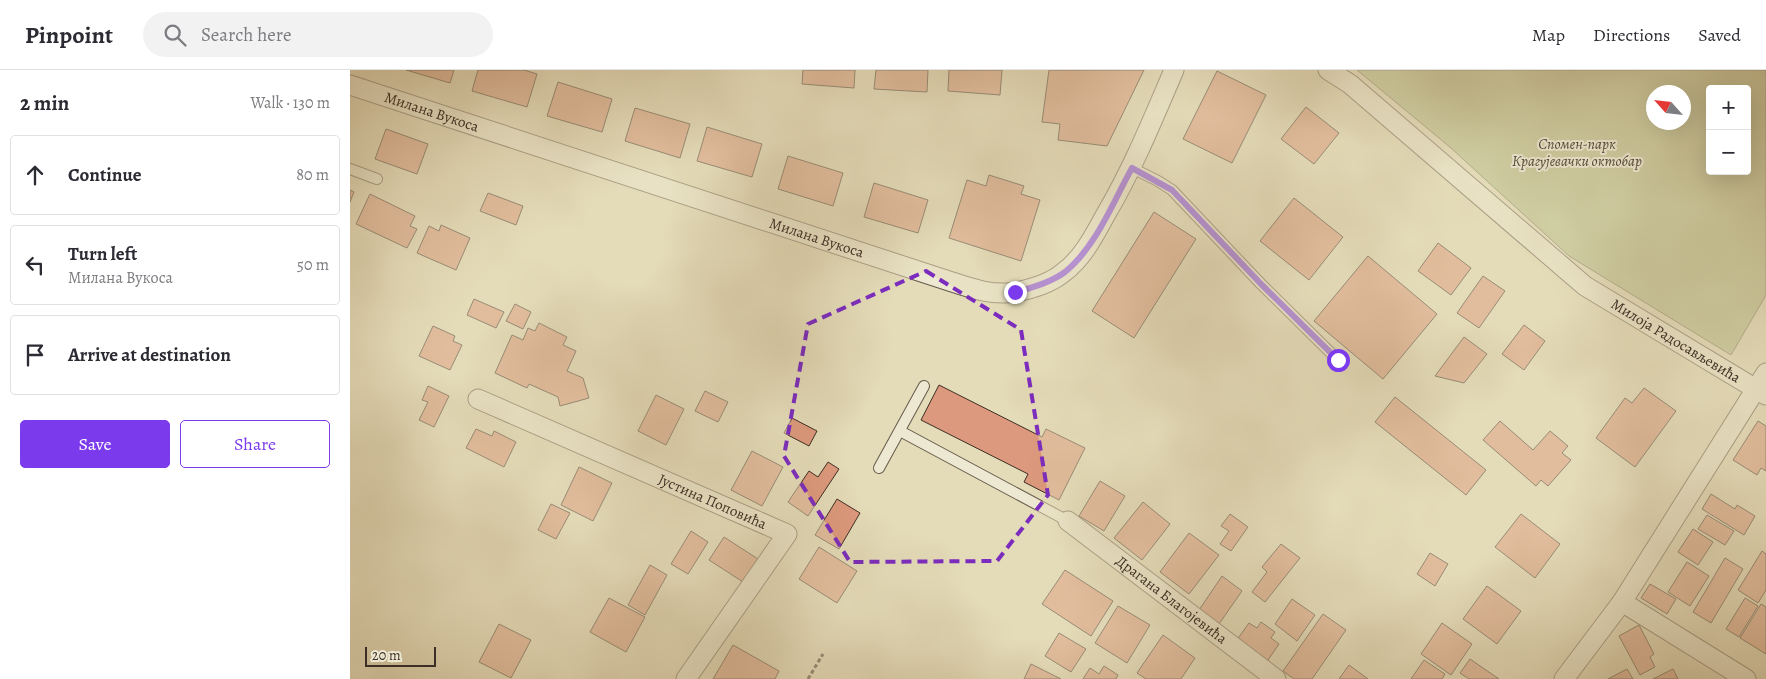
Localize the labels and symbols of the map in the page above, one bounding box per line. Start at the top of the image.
north arrow [1646,85,1691,130]
street label: Милана Вукоса [382,87,482,137]
park label: Спомен-парк Крагујевачки октобар [1512,134,1642,171]
street label: Милана Вукоса [767,213,867,263]
route end [1004,281,1027,304]
street label: Милоја Радосављевића [1607,294,1744,387]
route start [1327,349,1350,372]
street label: Јустина Поповића [655,469,770,534]
street label: Драгана Благојевића [1112,551,1231,648]
scale bar [365,644,436,667]

